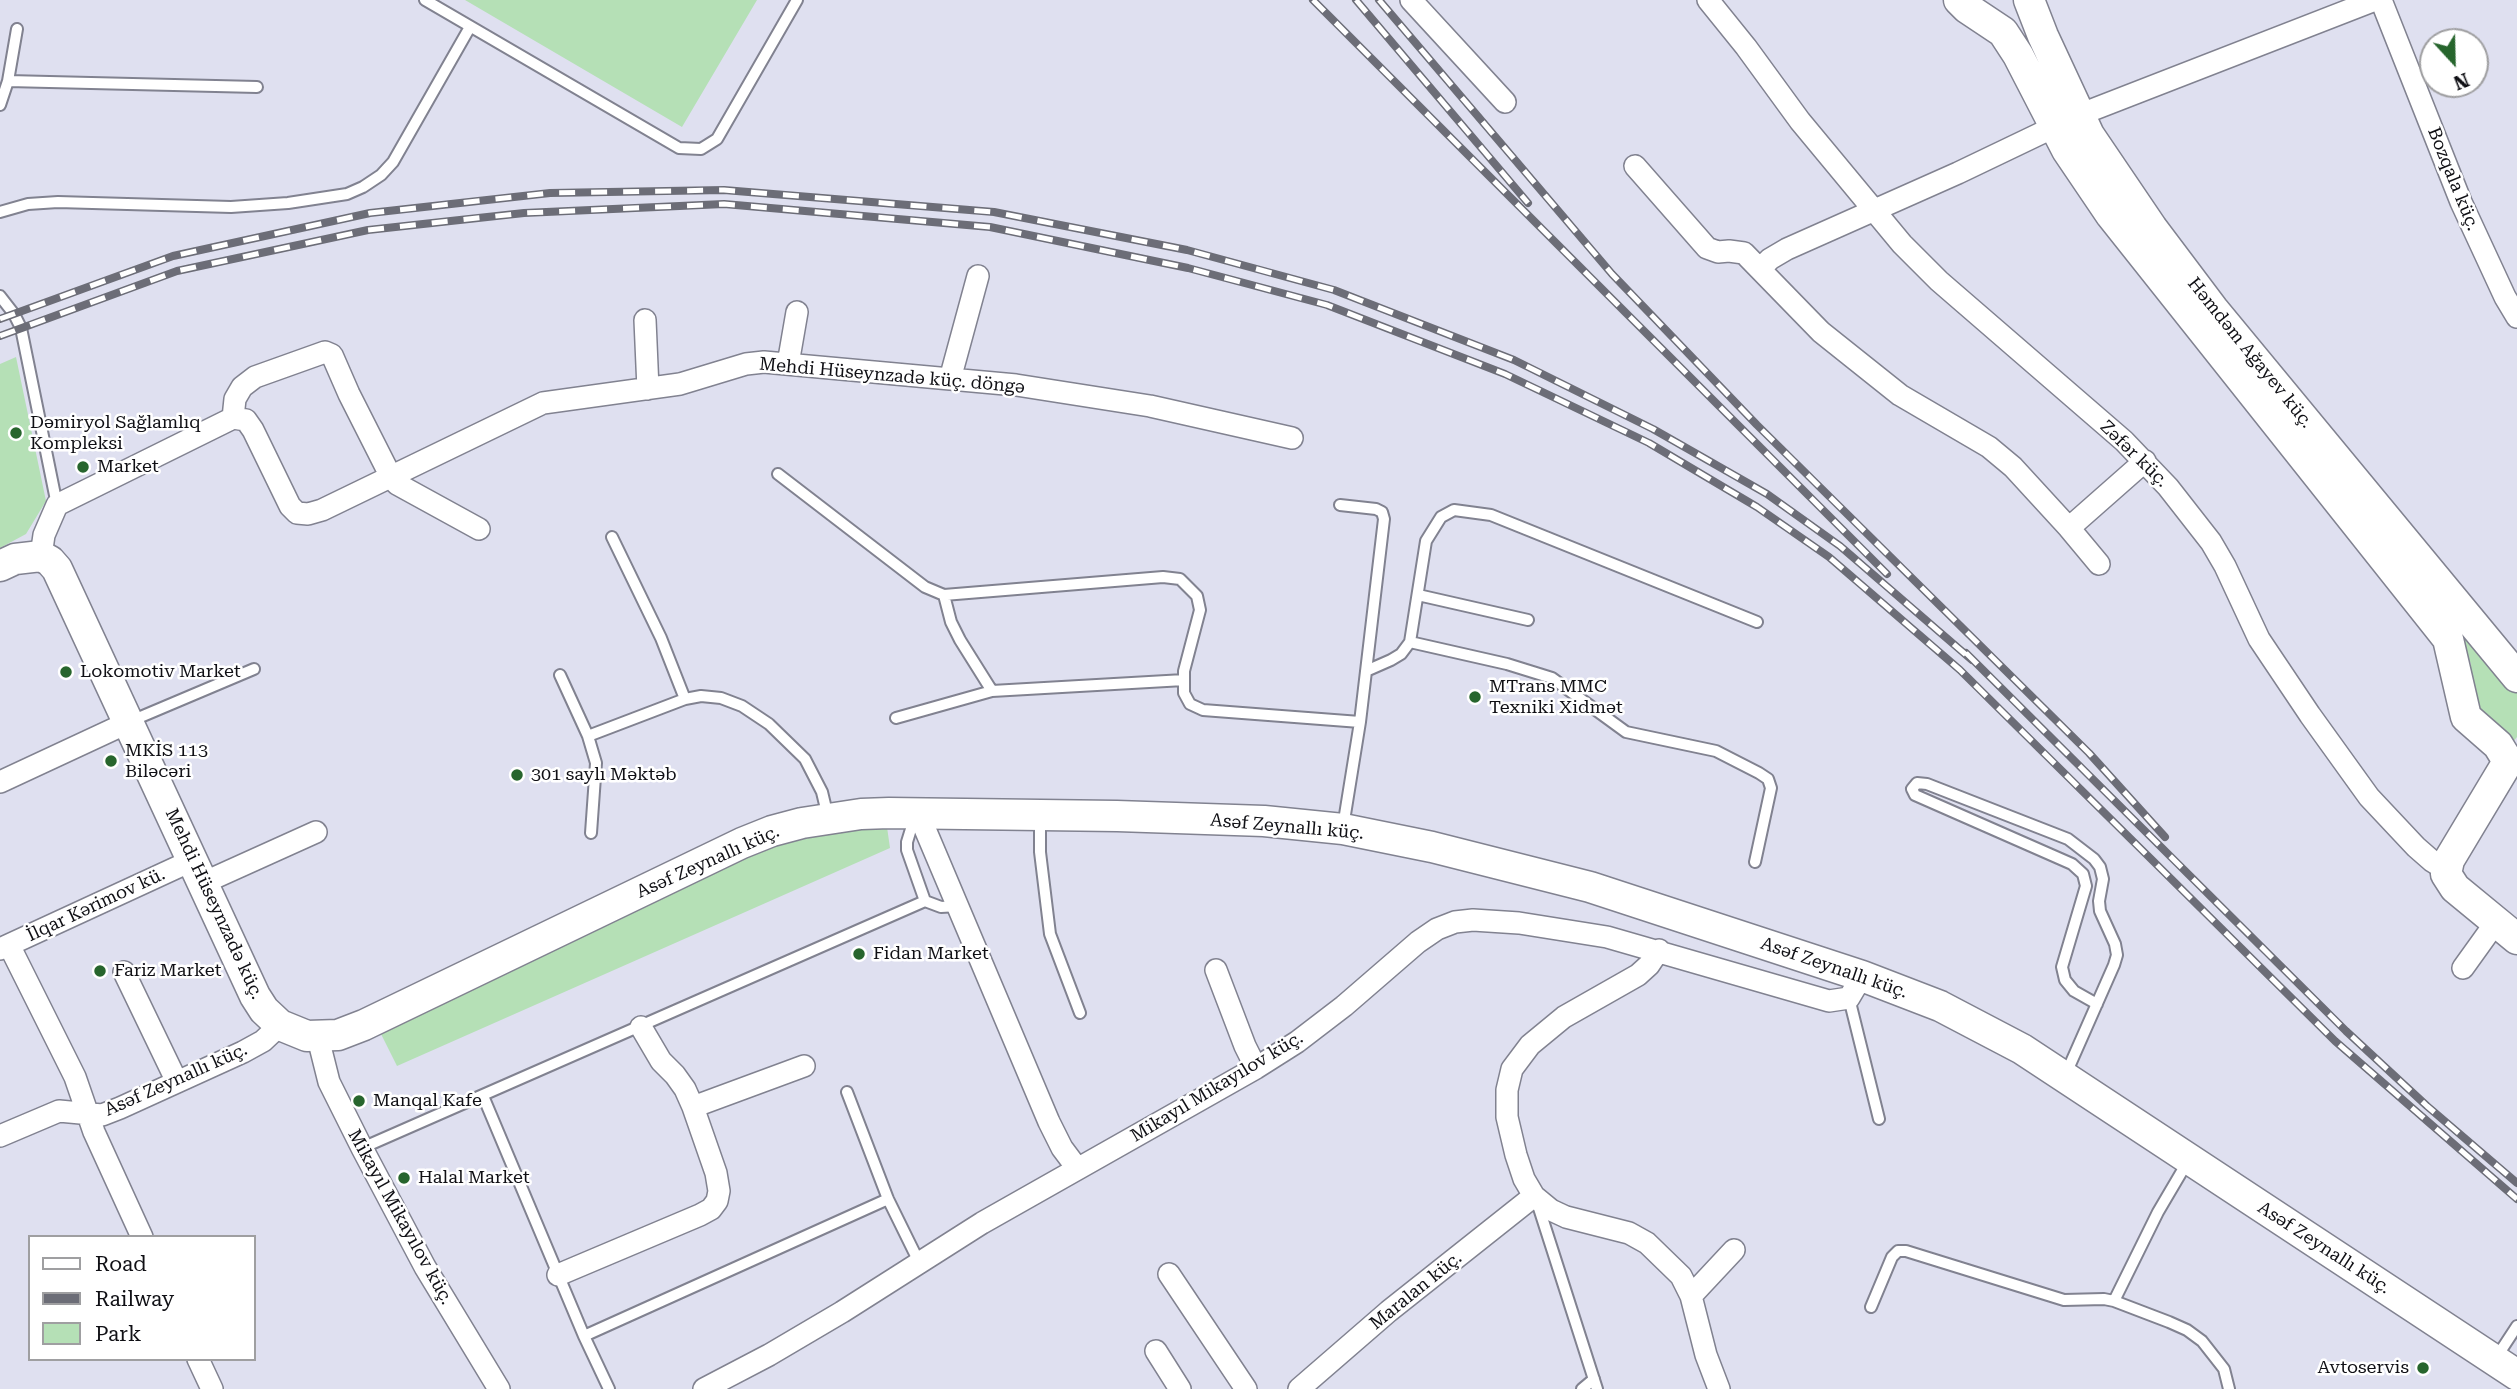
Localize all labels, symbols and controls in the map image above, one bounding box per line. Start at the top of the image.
north arrow [2419,28,2489,98]
text: N [2450,68,2472,94]
street label: Bozqala küç. [2422,124,2484,234]
street label: Həmdəm Ağayev küç. [2183,273,2317,433]
street label: Mehdi Hüseynzadə küç. döngə [758,354,1026,398]
place label: Dəmiryol Sağlamlıq Kompleksi [30,412,201,454]
street label: Zəfər küç. [2095,416,2173,492]
marker: Dəmiryol Sağlamlıq Kompleksi [8,425,24,441]
place label: Market [97,456,159,478]
marker: Market [75,459,91,475]
place label: Lokomotiv Market [80,661,241,683]
marker: Lokomotiv Market [58,664,74,680]
place label: MTrans MMC Texniki Xidmət [1489,676,1623,718]
marker: MTrans MMC Texniki Xidmət [1467,689,1483,705]
place label: MKİS 113 Biləcəri [125,740,208,782]
marker: MKİS 113 Biləcəri [103,753,119,769]
place label: 301 saylı Məktəb [531,764,677,786]
marker: 301 saylı Məktəb [509,767,525,783]
street label: Mehdi Hüseynzadə küç. [160,805,268,1003]
street label: Asəf Zeynallı küç. [1209,810,1365,844]
street label: Asəf Zeynallı küç. [633,821,783,903]
street label: İlqar Kərimov kü. [23,863,169,947]
street label: Asəf Zeynallı küç. [1758,933,1910,1003]
place label: Fidan Market [873,943,989,965]
marker: Fidan Market [851,946,867,962]
place label: Fariz Market [114,960,221,982]
marker: Fariz Market [92,963,108,979]
street label: Mikayıl Mikayılov küç. [1127,1027,1307,1147]
street label: Asəf Zeynallı küç. [101,1039,251,1121]
place label: Manqal Kafe [373,1090,482,1112]
marker: Manqal Kafe [351,1093,367,1109]
street label: Mikayıl Mikayılov küç. [343,1126,457,1308]
place label: Halal Market [418,1167,530,1189]
marker: Halal Market [396,1170,412,1186]
street label: Asəf Zeynallı küç. [2254,1197,2394,1299]
legend [28,1235,256,1361]
street label: Maralan küç. [1366,1247,1466,1335]
text: Road [95,1252,147,1276]
text: Railway [95,1287,174,1311]
text: Park [95,1322,141,1346]
place label: Avtoservis [2318,1357,2409,1379]
marker: Avtoservis [2415,1360,2431,1376]

